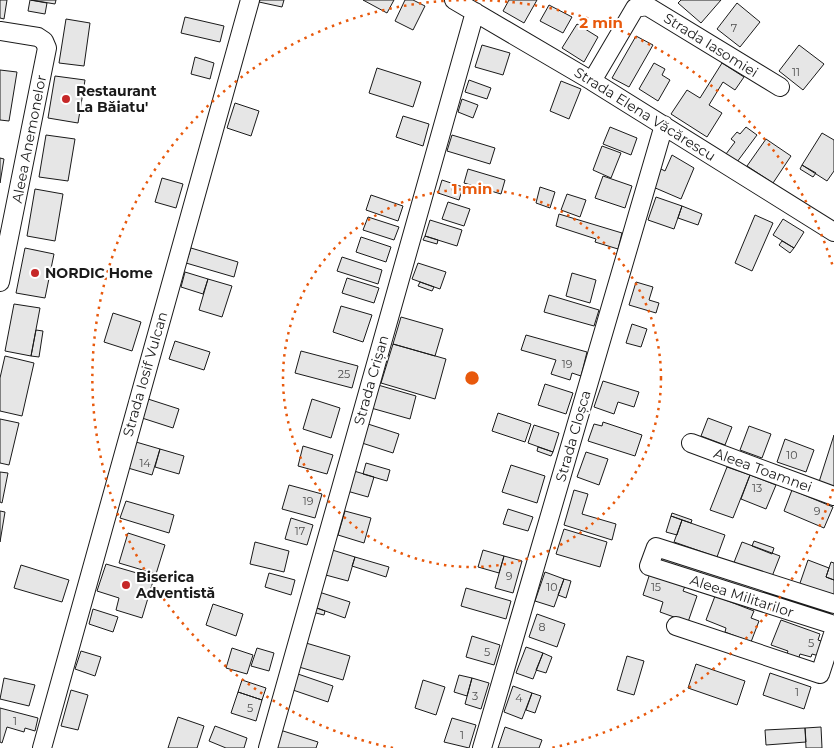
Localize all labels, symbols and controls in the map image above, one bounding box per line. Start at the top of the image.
street label: Strada Iasomiei [660,9,762,81]
text: 2 min [579,13,623,32]
house number: 7 [731,21,737,35]
street label: Strada Elena Văcărescu [571,63,719,165]
house number: 11 [792,65,800,79]
street label: Aleea Anemonelor [8,73,50,205]
place label: Restaurant La Băiatu' [76,82,157,116]
marker: Restaurant La Băiatu' [60,93,72,105]
text: 1 min [452,179,492,198]
place label: NORDIC Home [45,264,153,282]
marker: NORDIC Home [29,267,41,279]
street label: Strada Iosif Vulcan [119,309,171,439]
street label: Strada Crișan [350,333,393,427]
house number: 19 [562,357,573,371]
house number: 25 [338,367,350,381]
centre of rings [463,369,481,387]
street label: Strada Cloșca [551,388,596,484]
street label: Aleea Toamnei [711,444,815,496]
house number: 10 [786,448,798,462]
house number: 14 [139,456,151,470]
house number: 13 [752,481,762,495]
house number: 19 [303,494,314,508]
house number: 9 [814,504,821,518]
house number: 17 [295,524,305,538]
place label: Biserica Adventistă [135,568,215,602]
house number: 9 [506,569,513,583]
street label: Aleea Militarilor [688,571,797,621]
marker: Biserica Adventistă [120,579,132,591]
house number: 10 [546,580,558,594]
house number: 15 [651,580,661,594]
house number: 8 [538,620,546,634]
house number: 5 [808,636,814,650]
house number: 5 [484,645,490,659]
house number: 1 [795,685,799,699]
house number: 3 [472,689,478,703]
house number: 4 [515,691,523,705]
house number: 5 [247,701,253,715]
house number: 1 [13,714,17,728]
house number: 1 [460,728,464,742]

